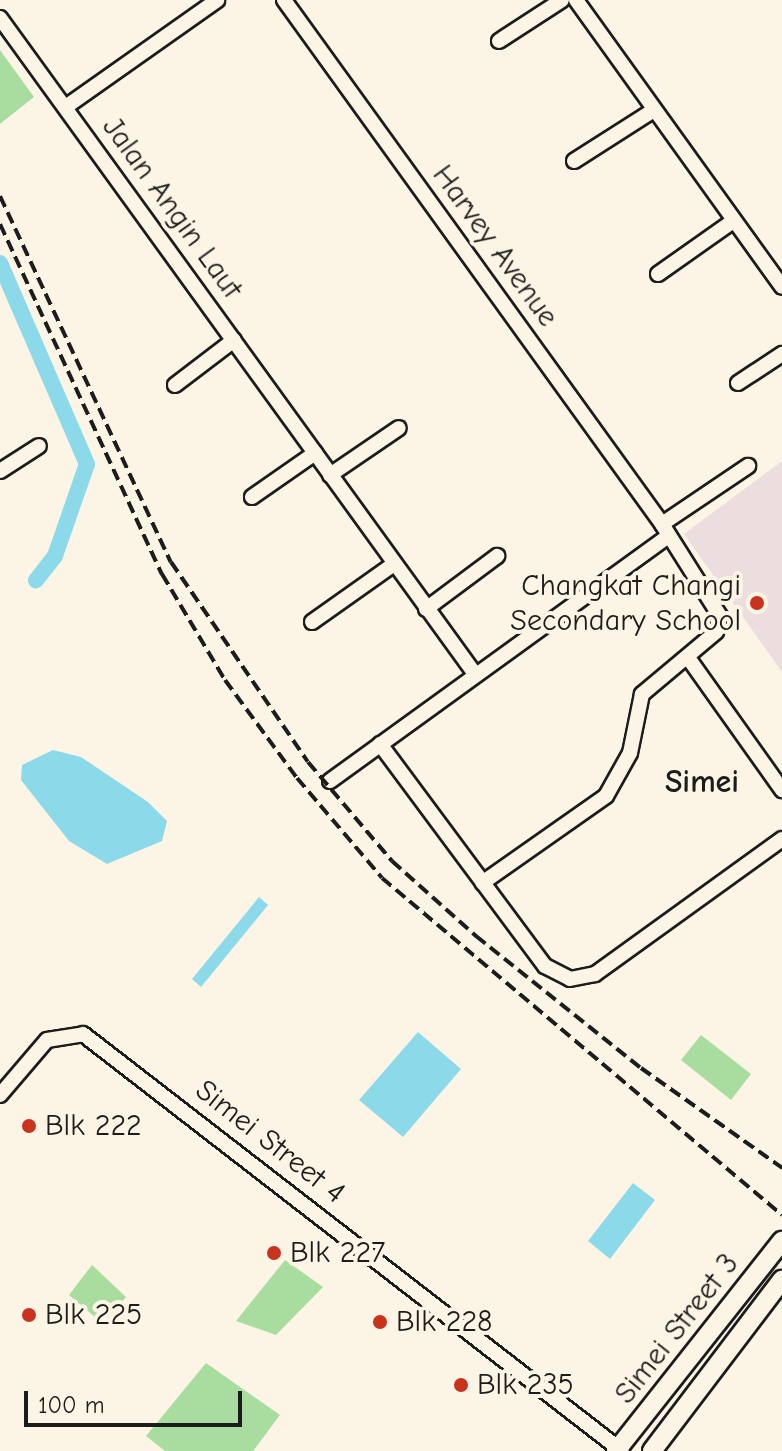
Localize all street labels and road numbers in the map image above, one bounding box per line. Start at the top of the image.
street label: Jalan Angin Laut [94,110,250,306]
street label: Harvey Avenue [424,158,566,334]
street label: Simei Street 4 [188,1072,352,1212]
street label: Simei Street 3 [607,1247,747,1411]

